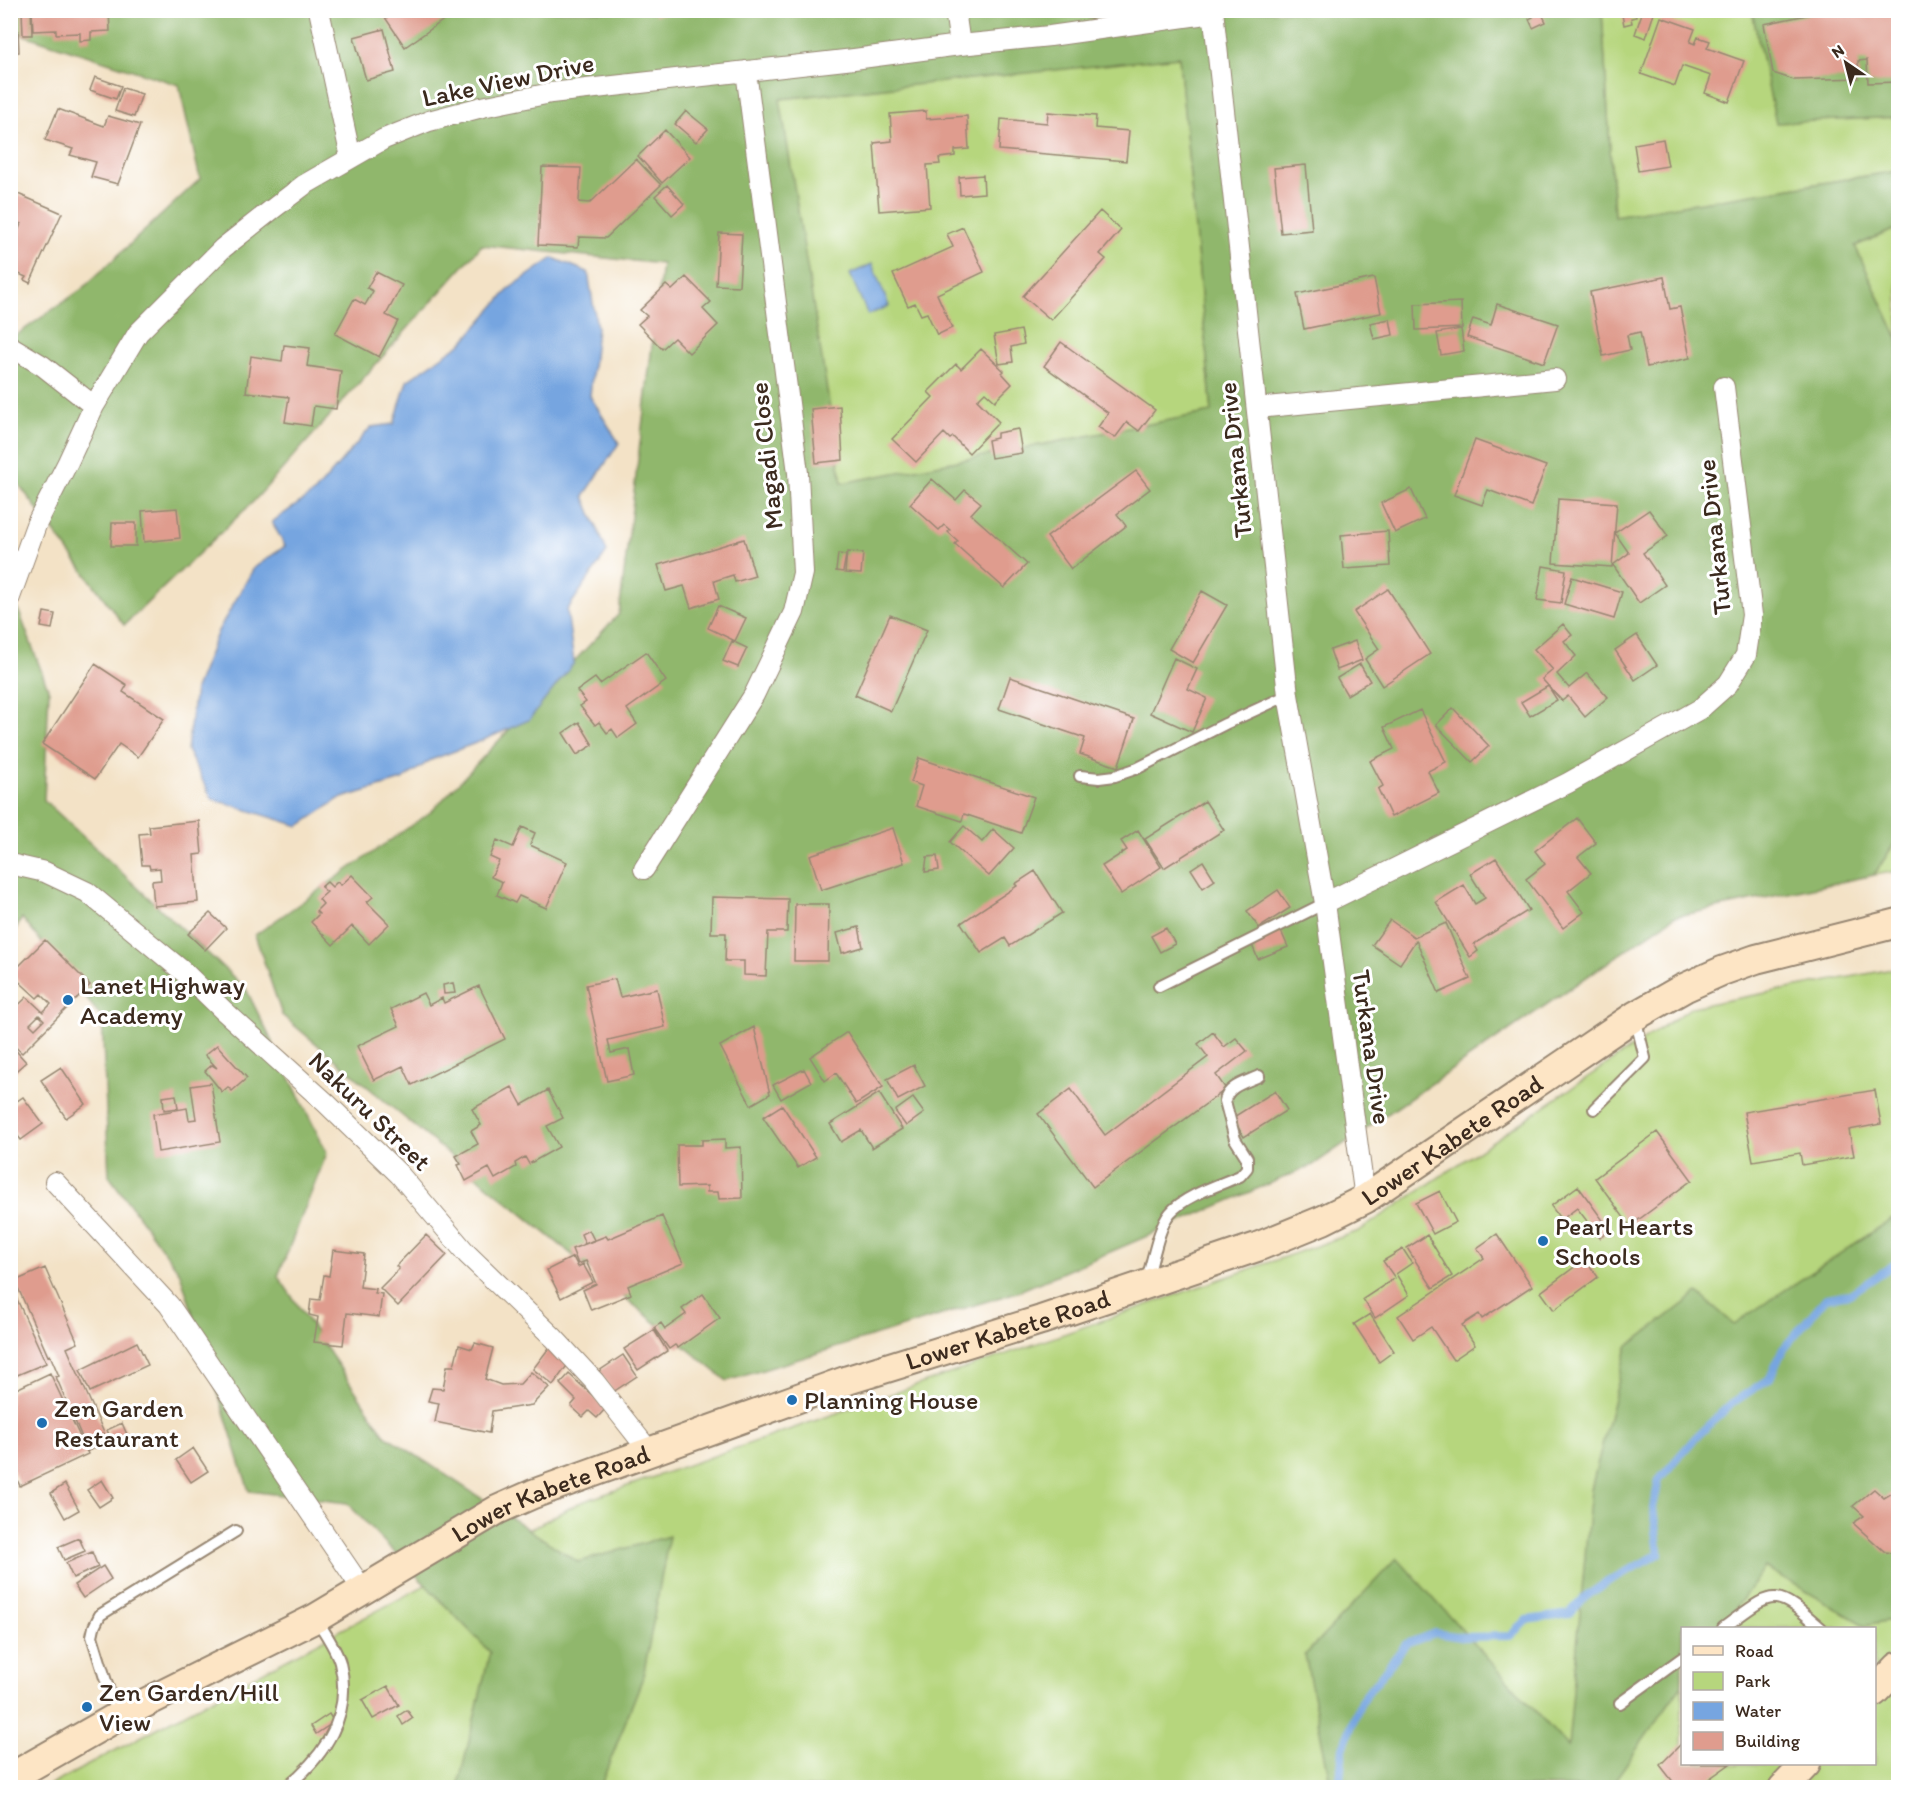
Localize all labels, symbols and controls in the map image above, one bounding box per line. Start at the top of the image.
north arrow [1816,33,1876,93]
text: N [1828,40,1848,62]
street label: Lake View Drive [419,46,597,114]
street label: Magadi Close [742,381,790,531]
street label: Turkana Drive [1211,381,1259,539]
street label: Turkana Drive [1690,458,1738,616]
street label: Turkana Drive [1345,967,1399,1127]
place label: Lanet Highway Academy [80,969,245,1031]
marker: Lanet Highway Academy [61,993,75,1007]
street label: Nakuru Street [302,1045,438,1178]
street label: Lower Kabete Road [1355,1067,1549,1213]
place label: Pearl Hearts Schools [1555,1210,1694,1272]
marker: Pearl Hearts Schools [1536,1234,1550,1248]
street label: Lower Kabete Road [902,1282,1114,1377]
place label: Planning House [804,1384,978,1416]
place label: Zen Garden Restaurant [54,1392,184,1454]
marker: Planning House [785,1393,799,1407]
marker: Zen Garden Restaurant [35,1416,49,1430]
street label: Lower Kabete Road [446,1437,654,1550]
legend [1681,1627,1876,1765]
text: Road [1735,1640,1774,1662]
text: Park [1735,1670,1770,1692]
place label: Zen Garden/Hill View [99,1676,279,1738]
marker: Zen Garden/Hill View [80,1700,94,1714]
text: Water [1735,1700,1781,1722]
text: Building [1735,1730,1801,1752]

